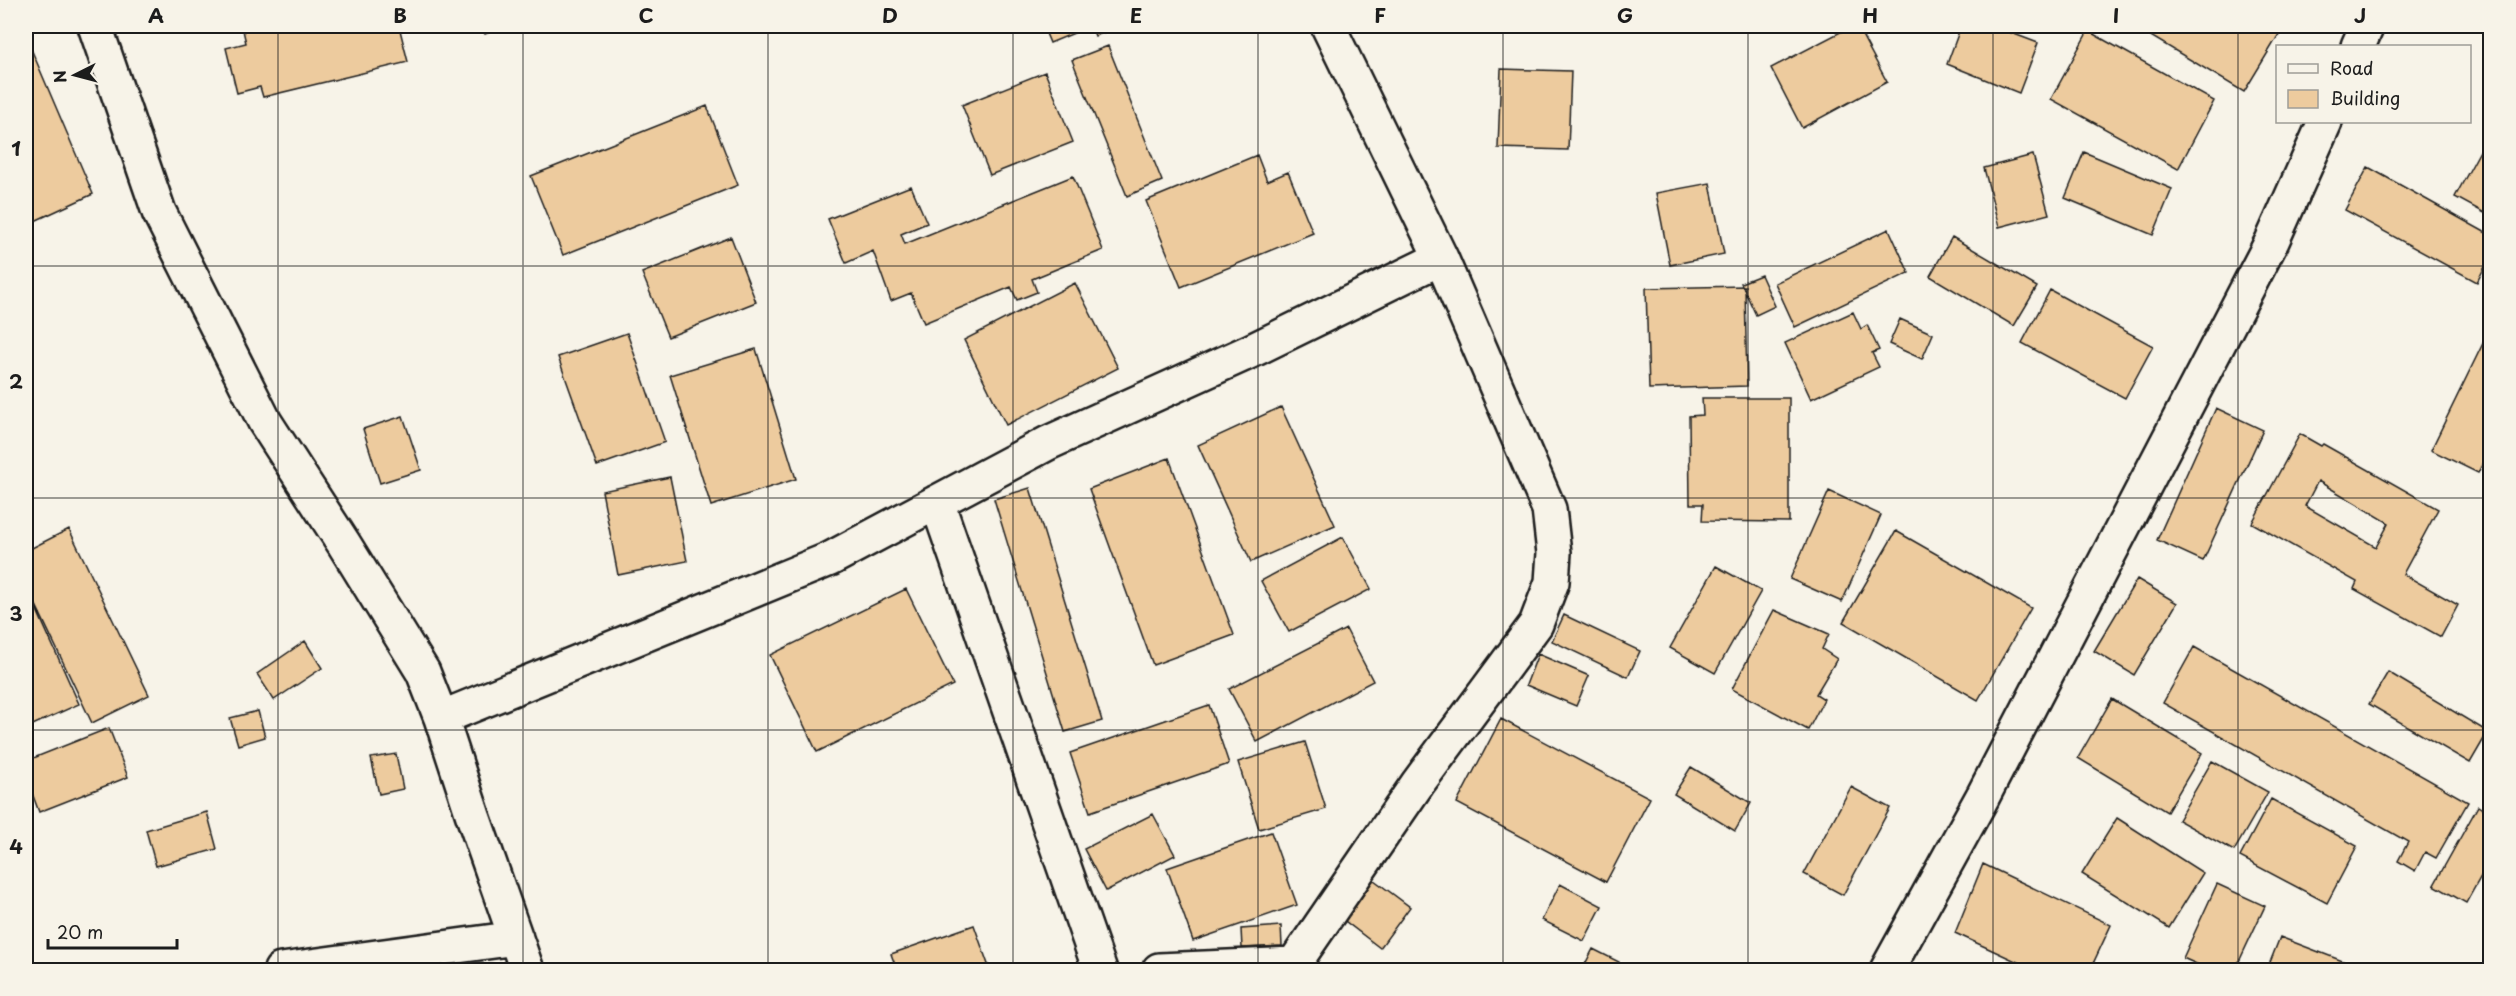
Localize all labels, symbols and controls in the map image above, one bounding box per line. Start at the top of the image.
text: A [148,0,164,30]
text: B [393,0,407,30]
text: C [638,0,654,30]
text: D [882,0,898,30]
text: E [1130,0,1142,30]
text: F [1374,0,1386,30]
text: G [1617,0,1633,30]
text: H [1862,0,1878,30]
text: I [2113,0,2119,30]
text: J [2354,0,2366,30]
north arrow [45,45,105,105]
legend [2276,45,2471,123]
text: Road [2330,54,2374,81]
text: N [46,69,72,84]
text: Building [2330,84,2400,111]
text: 1 [11,133,21,163]
text: 2 [9,366,23,396]
text: 3 [9,598,23,628]
text: 4 [9,831,23,861]
scale bar [48,912,177,950]
text: 20 m [57,918,103,945]

